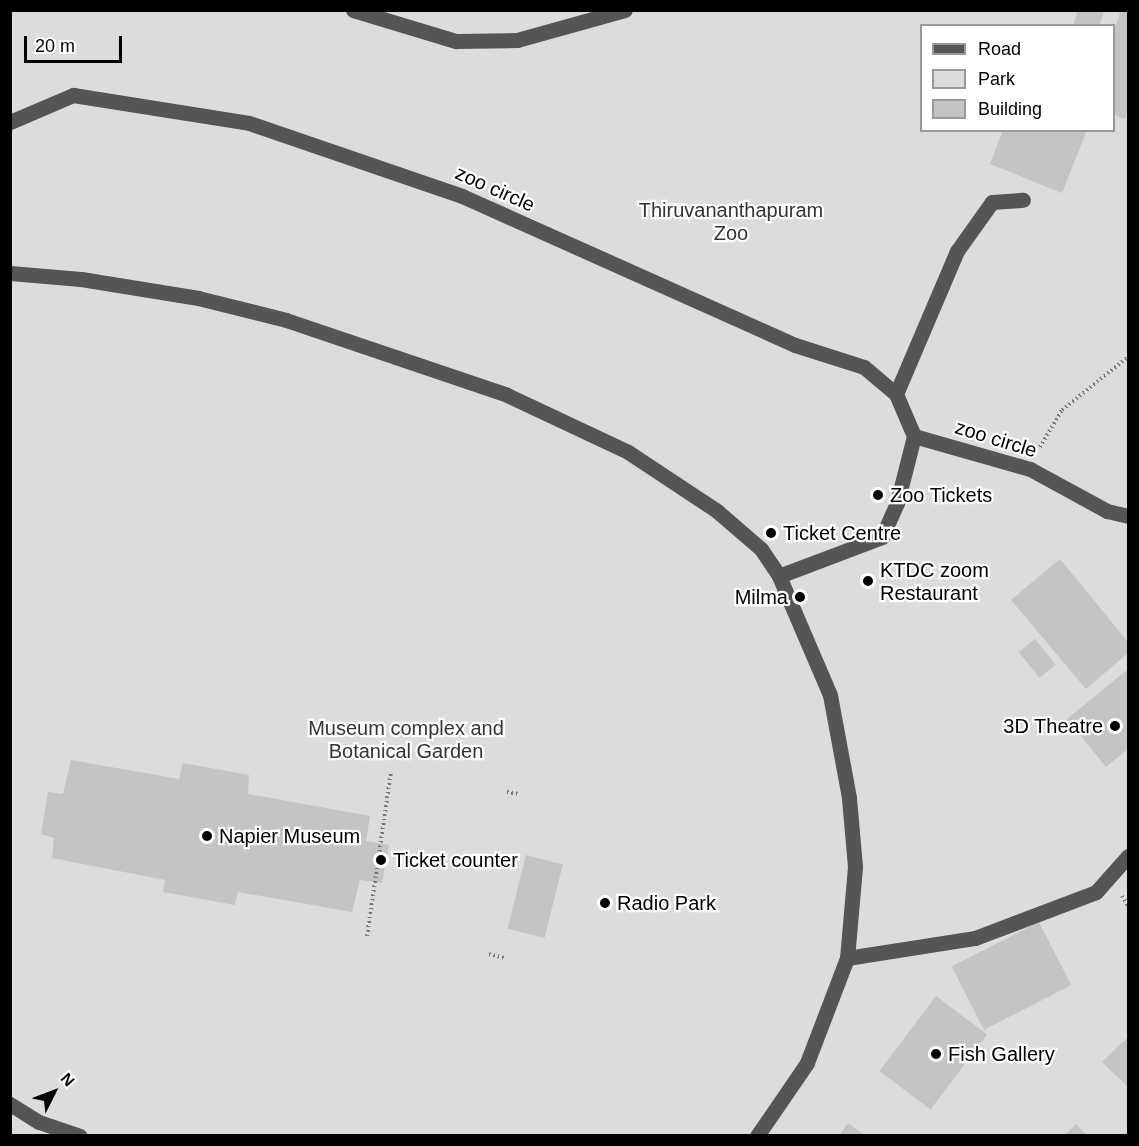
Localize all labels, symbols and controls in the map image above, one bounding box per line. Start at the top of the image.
scale bar [27,24,124,62]
legend [920,24,1115,132]
text: 20 m [35,36,75,56]
text: Road [978,39,1021,59]
text: Park [978,69,1015,89]
text: Building [978,99,1042,119]
street label: zoo circle [452,161,538,217]
park label: Thiruvananthapuram Zoo [639,199,823,246]
street label: zoo circle [952,415,1040,463]
place label: Zoo Tickets [890,483,993,507]
marker: Zoo Tickets [871,488,885,502]
place label: Ticket Centre [783,521,901,545]
marker: Ticket Centre [764,526,778,540]
place label: KTDC zoom Restaurant [880,558,989,605]
marker: KTDC zoom Restaurant [861,574,875,588]
place label: Milma [735,585,788,609]
marker: Milma [793,590,807,604]
place label: 3D Theatre [1003,714,1103,738]
park label: Museum complex and Botanical Garden [308,716,504,763]
marker: 3D Theatre [1108,719,1122,733]
place label: Napier Museum [219,824,360,848]
marker: Napier Museum [200,829,214,843]
place label: Ticket counter [393,848,518,872]
marker: Ticket counter [374,853,388,867]
place label: Radio Park [617,891,716,915]
marker: Radio Park [598,896,612,910]
place label: Fish Gallery [948,1042,1055,1066]
marker: Fish Gallery [929,1047,943,1061]
north arrow [24,1062,84,1122]
text: N [58,1070,78,1090]

